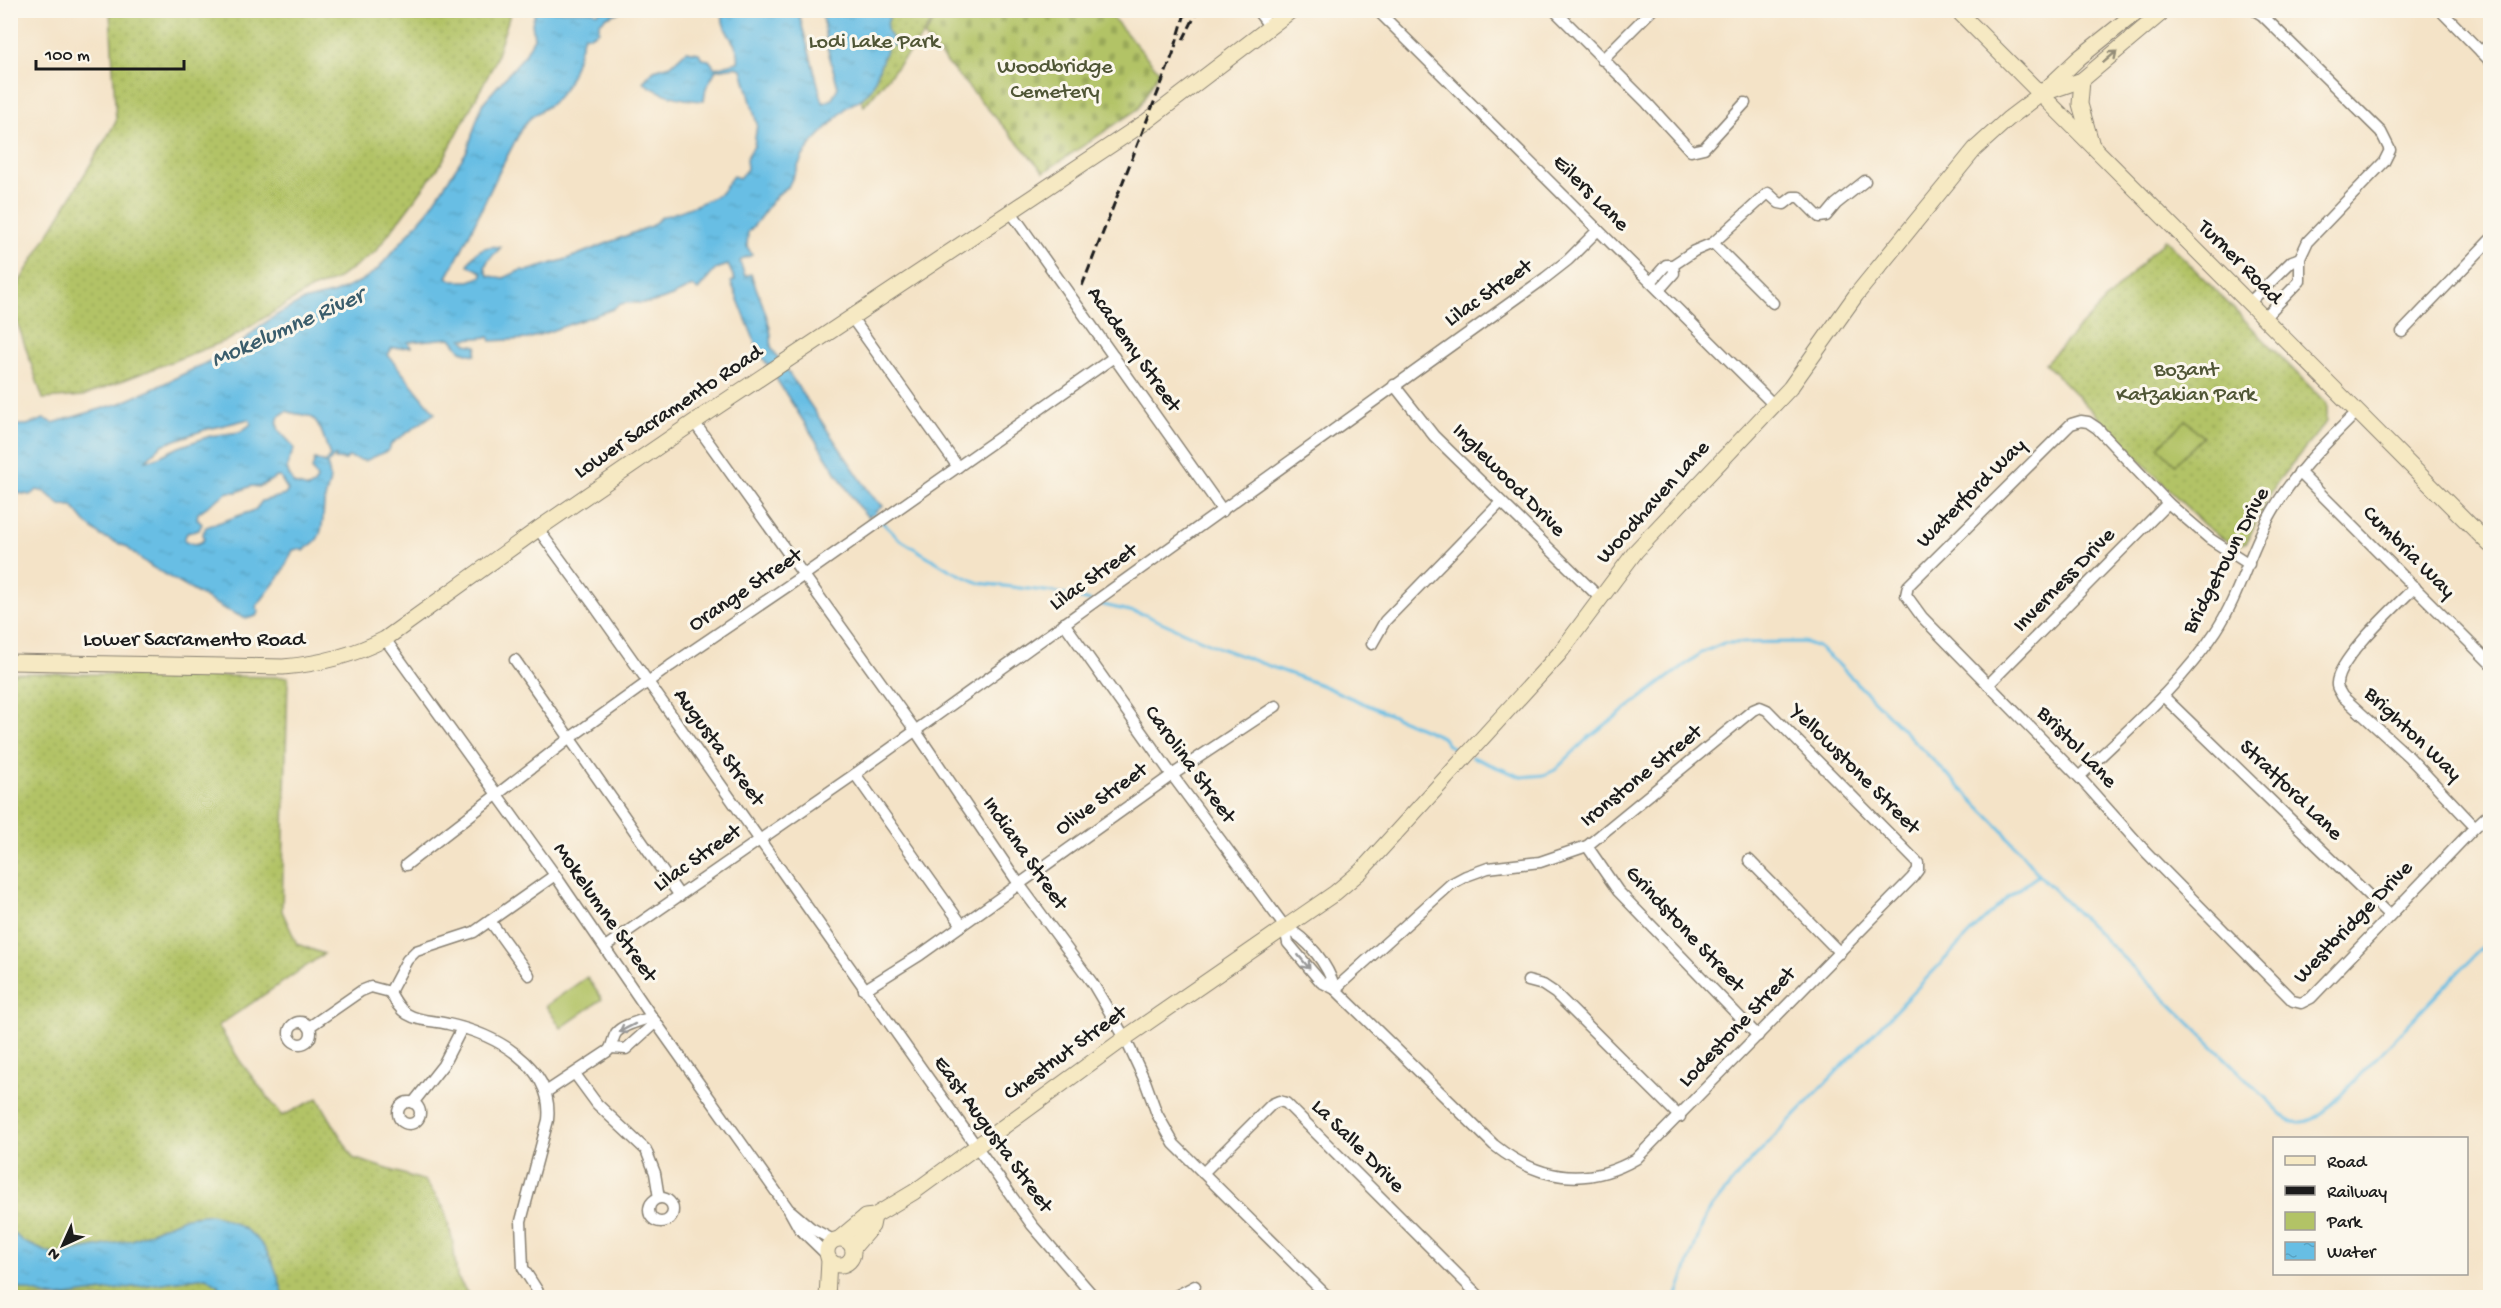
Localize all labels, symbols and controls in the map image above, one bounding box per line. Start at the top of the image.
park label: Lodi Lake Park [809,30,942,56]
scale bar [36,33,184,71]
text: 100 m [44,46,90,67]
one-way arrow [2102,50,2117,64]
park label: Woodbridge Cemetery [997,55,1113,106]
street label: Eilers Lane [1546,150,1634,238]
street label: Turner Road [2190,214,2288,312]
street label: Lilac Street [1440,253,1540,334]
water label: Mokelumne River [207,280,373,376]
street label: Academy Street [1080,282,1187,419]
street label: Lower Sacramento Road [570,339,770,486]
park label: Bozant Katzakian Park [2116,358,2258,409]
street label: Inglewood Drive [1446,419,1571,544]
street label: Waterford Way [1912,433,2033,554]
street label: Woodhaven Lane [1592,435,1717,570]
street label: Bridgetown Drive [2177,483,2277,639]
street label: Cumbria Way [2356,501,2460,605]
street label: Inverness Drive [2008,523,2122,639]
street label: Lilac Street [1045,537,1145,618]
street label: Orange Street [684,542,809,639]
street label: Lower Sacramento Road [83,628,307,654]
street label: Brighton Way [2357,681,2466,788]
street label: Augusta Street [667,684,771,814]
street label: Yellowstone Street [1782,698,1926,842]
street label: Carolina Street [1137,701,1242,831]
street label: Bristol Lane [2030,701,2122,795]
street label: Ironstone Street [1576,719,1710,834]
street label: Stratford Lane [2233,735,2348,847]
street label: Olive Street [1051,757,1155,842]
street label: Indiana Street [975,792,1074,917]
street label: Lilac Street [649,818,749,899]
street label: Mokelumne Street [546,838,663,989]
street label: Westbridge Drive [2289,856,2420,990]
street label: Grindstone Street [1619,861,1751,1000]
one-way arrow [1298,954,1311,970]
street label: Lodestone Street [1674,961,1804,1094]
street label: Chestnut Street [999,999,1134,1107]
one-way arrow [618,1022,636,1034]
street label: East Augusta Street [926,1052,1059,1220]
street label: La Salle Drive [1305,1095,1410,1200]
legend [2273,1137,2468,1275]
text: Road [2327,1153,2368,1174]
text: Railway [2327,1183,2387,1204]
text: Park [2326,1213,2363,1234]
north arrow [33,1215,93,1275]
text: N [44,1242,65,1264]
text: Water [2327,1243,2377,1264]

